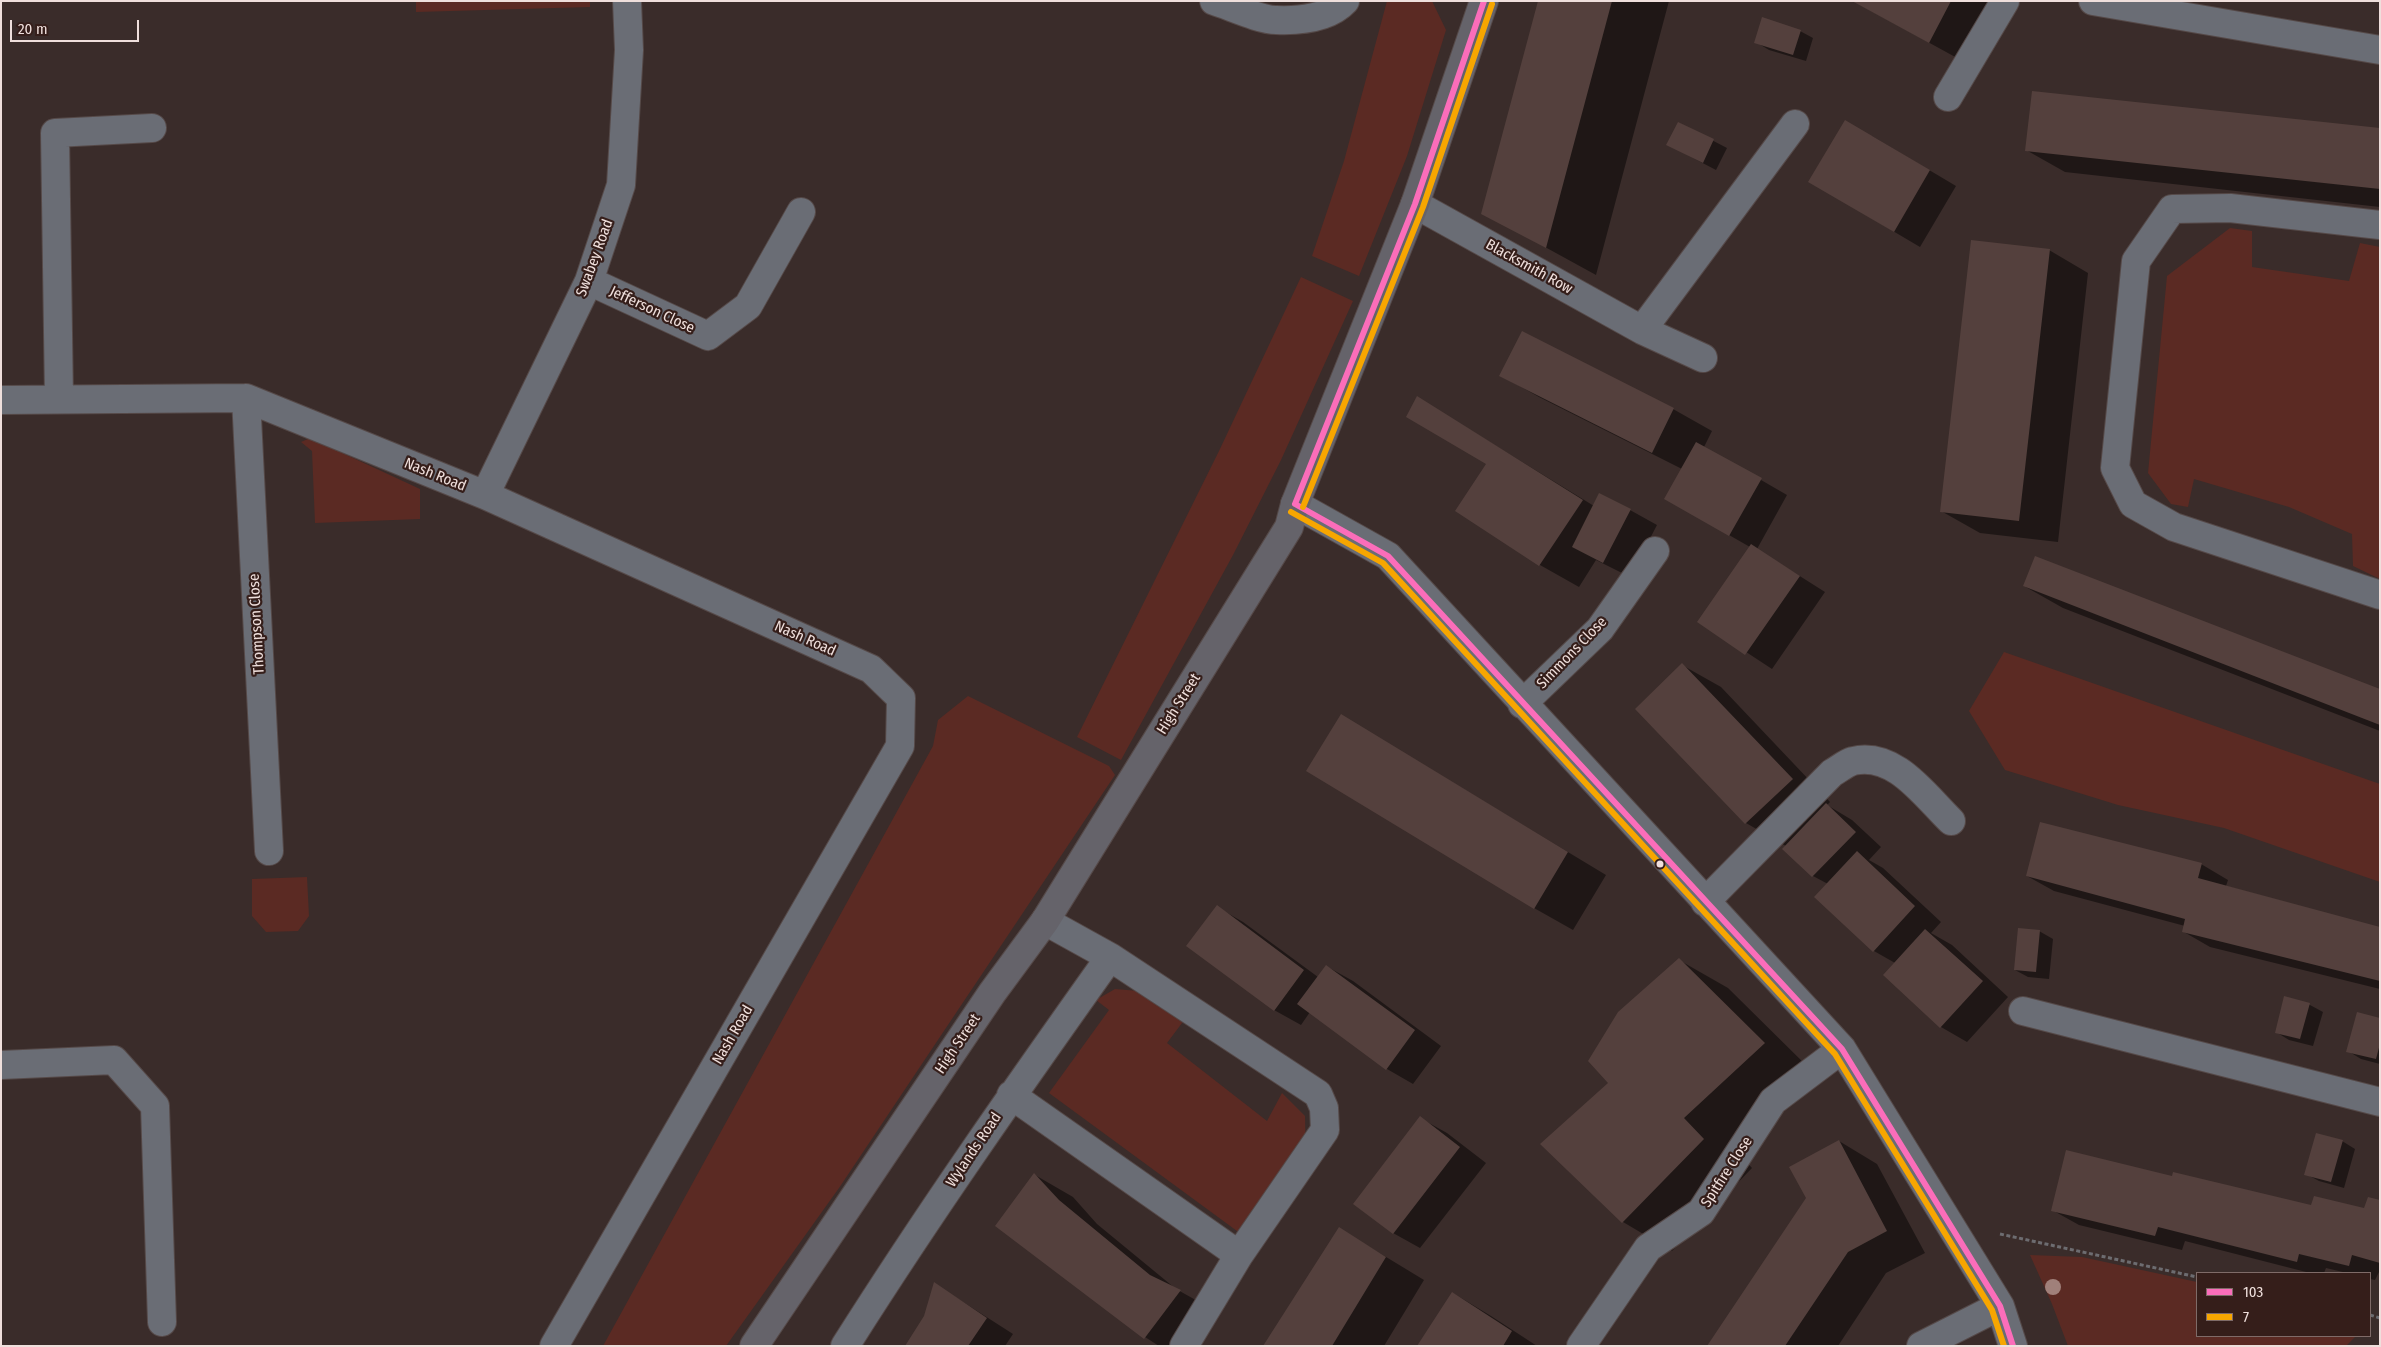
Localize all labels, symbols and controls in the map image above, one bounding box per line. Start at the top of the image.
scale bar [12,10,141,42]
text: 20 m [18,20,48,38]
street label: Swabey Road [573,217,617,299]
street label: Blacksmith Row [1482,236,1576,298]
street label: Jefferson Close [607,282,697,338]
street label: Nash Road [401,454,469,496]
street label: Thompson Close [245,573,269,675]
street label: Simmons Close [1533,613,1611,693]
street label: Nash Road [772,618,838,660]
street label: High Street [1153,670,1205,738]
unlabelled marker [1655,859,1665,869]
street label: Nash Road [709,1002,757,1068]
street label: High Street [931,1011,985,1077]
street label: Wylands Road [942,1109,1006,1191]
street label: Spitfire Close [1697,1133,1757,1211]
legend [2196,1272,2371,1337]
text: 103 [2243,1283,2263,1301]
text: 7 [2243,1308,2249,1326]

